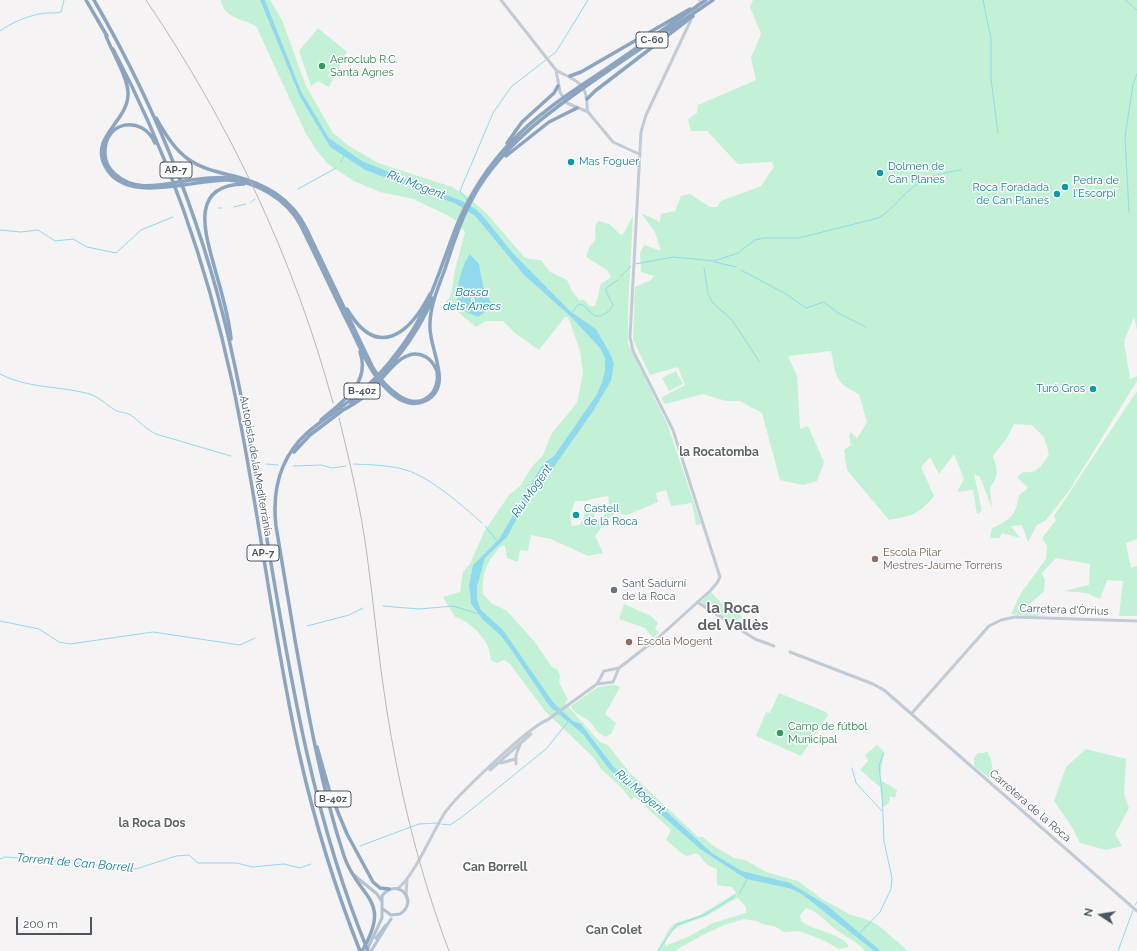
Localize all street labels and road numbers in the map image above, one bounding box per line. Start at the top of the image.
road number: C-60 [636,32,668,48]
road number: AP-7 [160,162,192,178]
road number: B-40z [344,383,380,399]
street label: Autopista de la Mediterrània [237,395,275,537]
road number: AP-7 [247,545,279,561]
street label: Carretera d'Òrrius [1019,602,1109,618]
street label: Carretera de la Roca [987,767,1073,845]
road number: B-40z [315,791,351,807]

